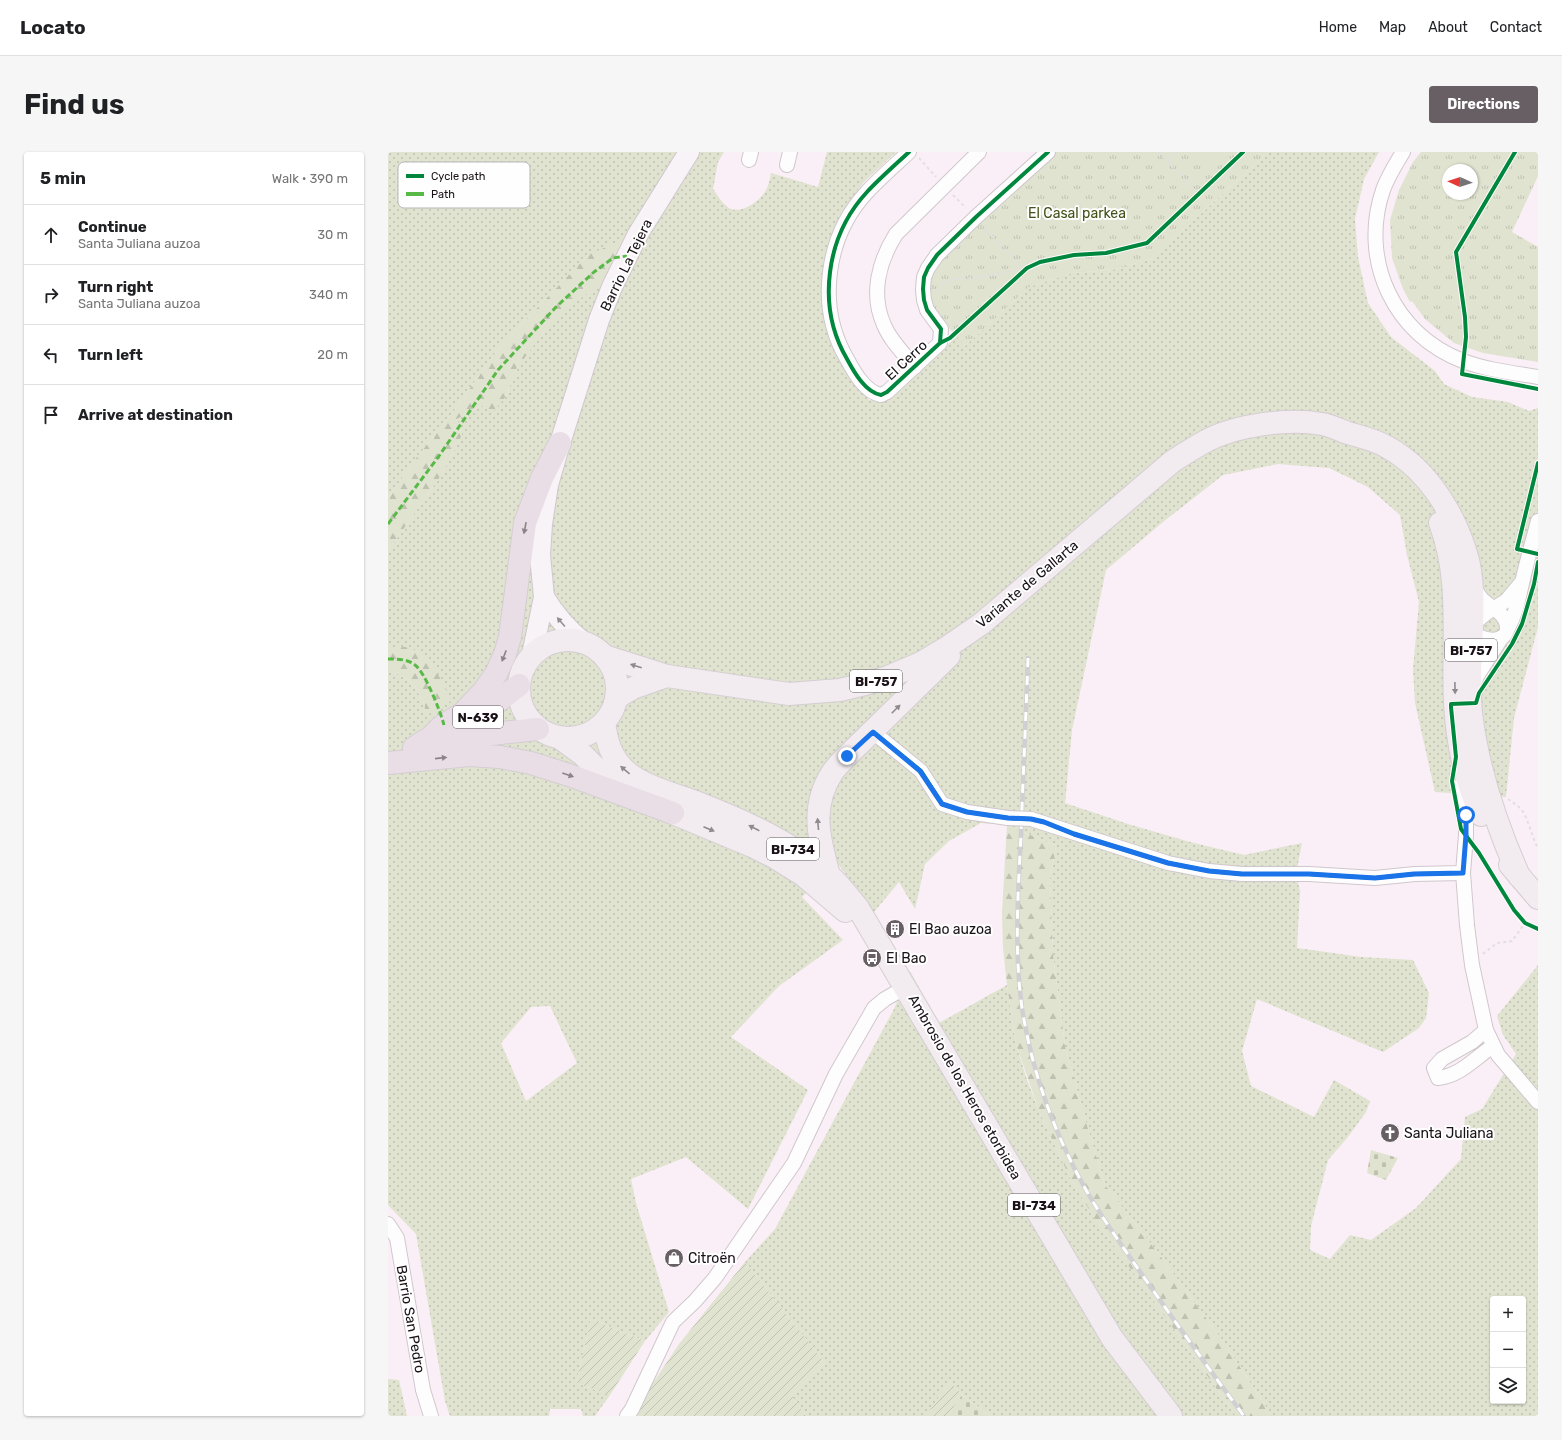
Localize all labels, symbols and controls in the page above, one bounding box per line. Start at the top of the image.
text: Locato [20,16,86,39]
text: Home [1319,19,1357,36]
text: Map [1379,19,1406,36]
text: About [1428,19,1468,36]
text: Contact [1490,19,1542,36]
button: Directions [1429,86,1538,123]
text: Find us [24,88,124,121]
legend [398,162,530,208]
north arrow [1442,164,1478,200]
text: 5 min [40,168,86,188]
text: Cycle path [431,170,485,183]
text: Walk · 390 m [272,171,348,186]
text: Path [431,188,455,201]
park label: El Casal parkea [1028,205,1126,222]
street label: Barrio La Tejera [597,216,656,314]
text: Continue [78,218,147,236]
icon: ahead [40,224,62,246]
text: 30 m [317,227,348,242]
text: Santa Juliana auzoa [78,236,200,251]
text: Turn right [78,278,153,296]
icon: right [40,284,62,306]
text: 340 m [309,287,348,302]
text: Santa Juliana auzoa [78,296,200,311]
street label: El Cerro [882,337,931,384]
icon: left [40,344,62,366]
text: Turn left [78,346,143,364]
text: 20 m [317,347,348,362]
icon: arrive [40,404,62,426]
text: Arrive at destination [78,406,233,424]
one-way arrow [522,521,528,534]
street label: Variante de Gallarta [973,537,1082,632]
one-way arrow [556,617,566,627]
road number: BI-757 [1445,639,1497,661]
one-way arrow [501,650,507,662]
one-way arrow [629,663,641,669]
road number: BI-757 [850,670,902,692]
one-way arrow [1452,682,1458,695]
one-way arrow [891,704,901,714]
road number: N-639 [453,706,503,728]
route end [838,747,856,765]
one-way arrow [435,755,447,762]
one-way arrow [620,766,631,775]
one-way arrow [562,772,574,778]
route start [1457,806,1475,824]
one-way arrow [815,818,822,830]
one-way arrow [748,824,760,831]
one-way arrow [703,826,715,832]
road number: BI-734 [767,838,819,860]
building icon: El Bao auzoa [884,918,906,940]
place label: El Bao auzoa [909,921,992,938]
bus stop icon: El Bao [861,947,883,969]
place label: El Bao [886,950,926,967]
street label: Ambrosio de los Heros etorbidea [904,992,1025,1183]
church icon: Santa Juliana [1379,1122,1401,1144]
place label: Santa Juliana [1404,1125,1493,1142]
road number: BI-734 [1008,1194,1060,1216]
shop icon: Citroën [663,1247,685,1269]
place label: Citroën [688,1250,736,1267]
street label: Barrio San Pedro [393,1264,428,1374]
map controls [1490,1296,1526,1404]
button: + [1490,1296,1526,1332]
button: − [1490,1332,1526,1368]
button: layers [1490,1368,1526,1404]

